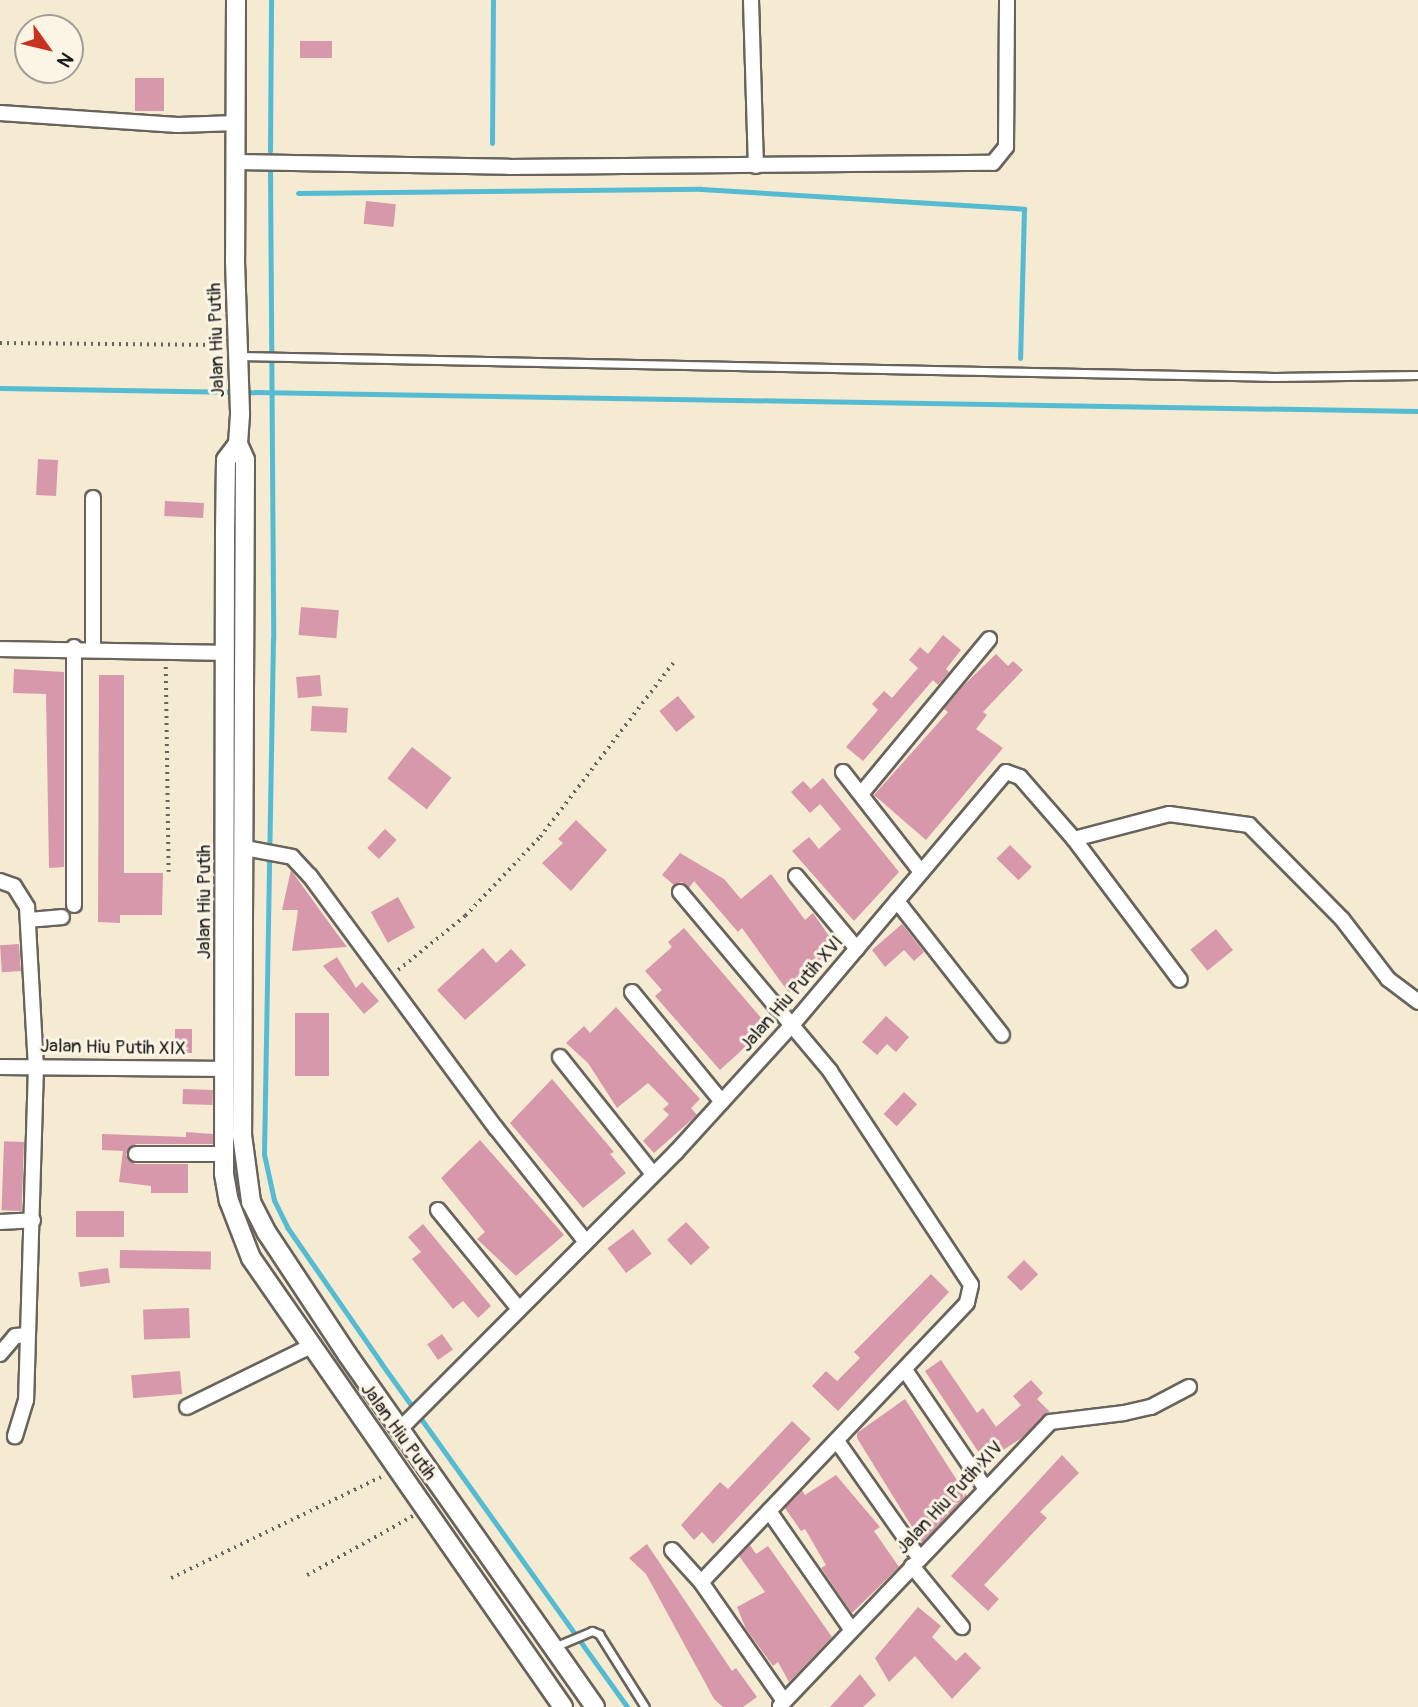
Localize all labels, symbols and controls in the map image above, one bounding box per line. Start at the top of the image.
north arrow [14,14,84,84]
text: N [51,48,78,72]
street label: Jalan Hiu Putih [204,282,230,398]
street label: Jalan Hiu Putih [194,845,216,959]
street label: Jalan Hiu Putih XVI [735,931,849,1057]
street label: Jalan Hiu Putih XIX [40,1035,186,1061]
street label: Jalan Hiu Putih [355,1379,441,1485]
street label: Jalan Hiu Putih XIV [892,1437,1008,1559]

